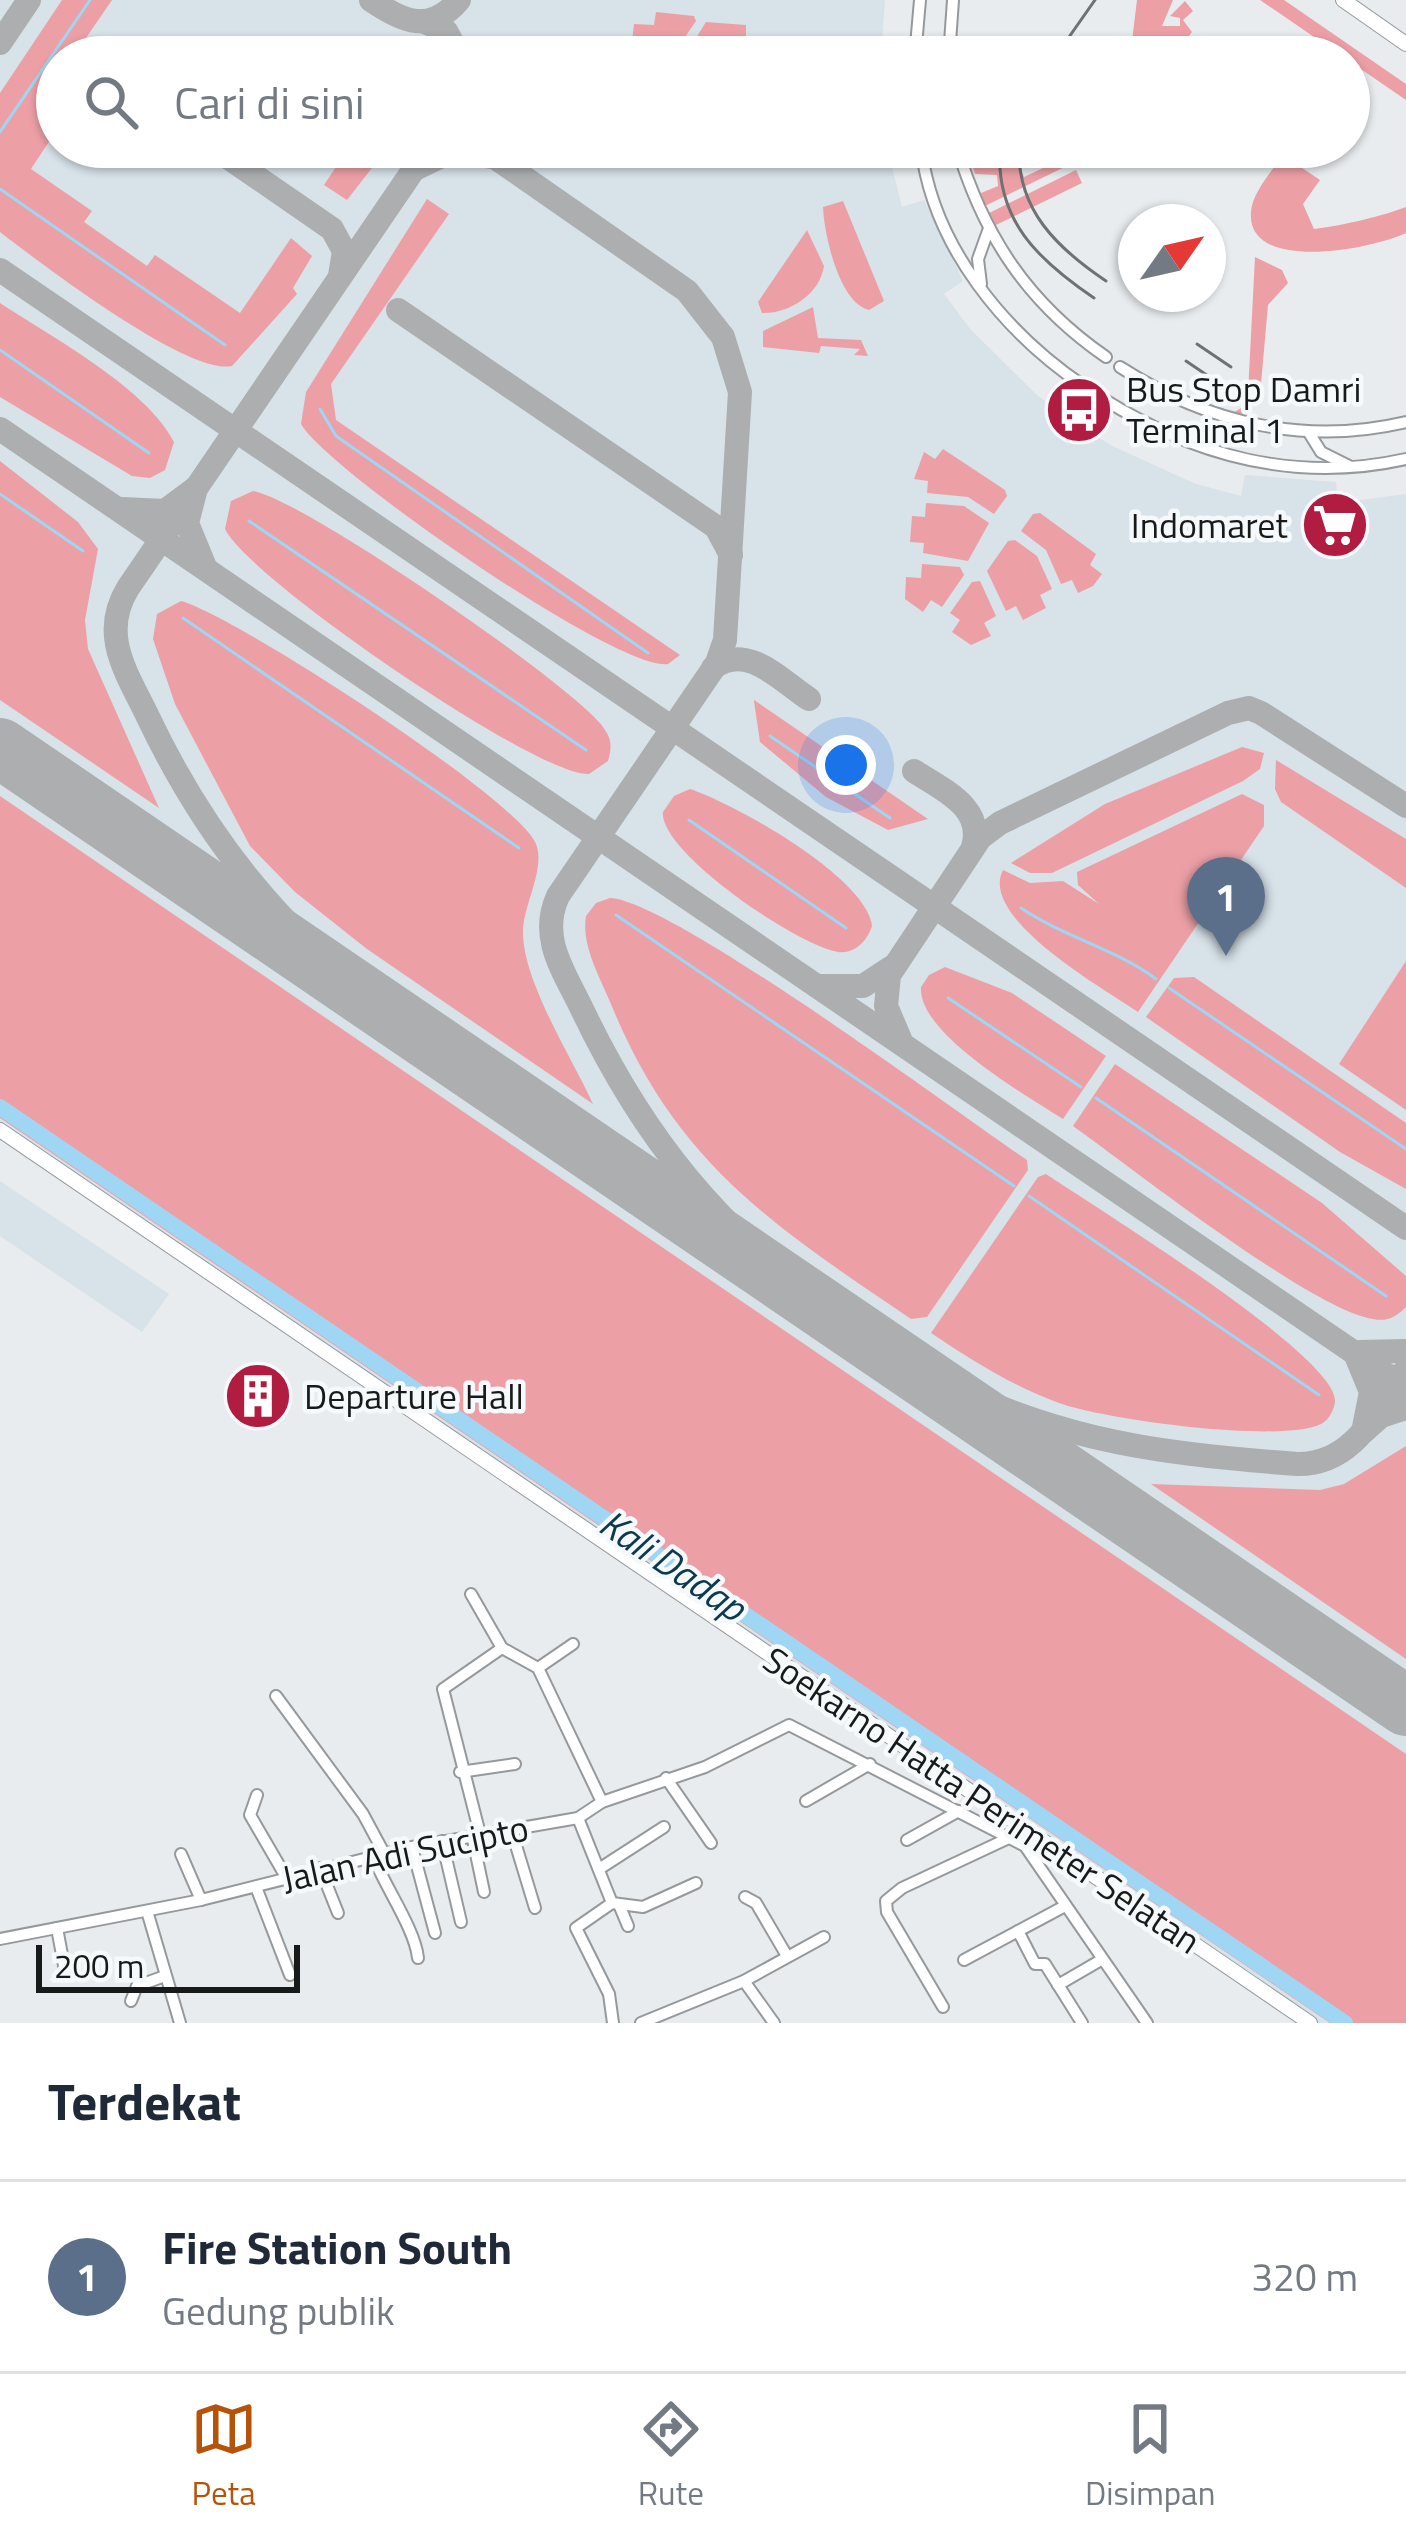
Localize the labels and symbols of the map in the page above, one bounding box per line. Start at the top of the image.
north arrow [1118,204,1226,312]
place label: Bus Stop Damri Terminal 1 [1126,361,1361,457]
bus stop icon: Bus Stop Damri Terminal 1 [1044,375,1114,445]
supermarket icon: Indomaret [1300,490,1370,560]
place label: Indomaret [1131,497,1288,552]
your location [816,735,876,795]
pin: 1 [1187,857,1265,956]
building icon: Departure Hall [223,1361,293,1431]
place label: Departure Hall [304,1368,524,1423]
water label: Kali Dadap [588,1494,760,1636]
street label: Soekarno Hatta Perimeter Selatan [752,1632,1212,1967]
street label: Jalan Adi Sucipto [276,1800,533,1905]
scale bar [36,1939,300,1992]

